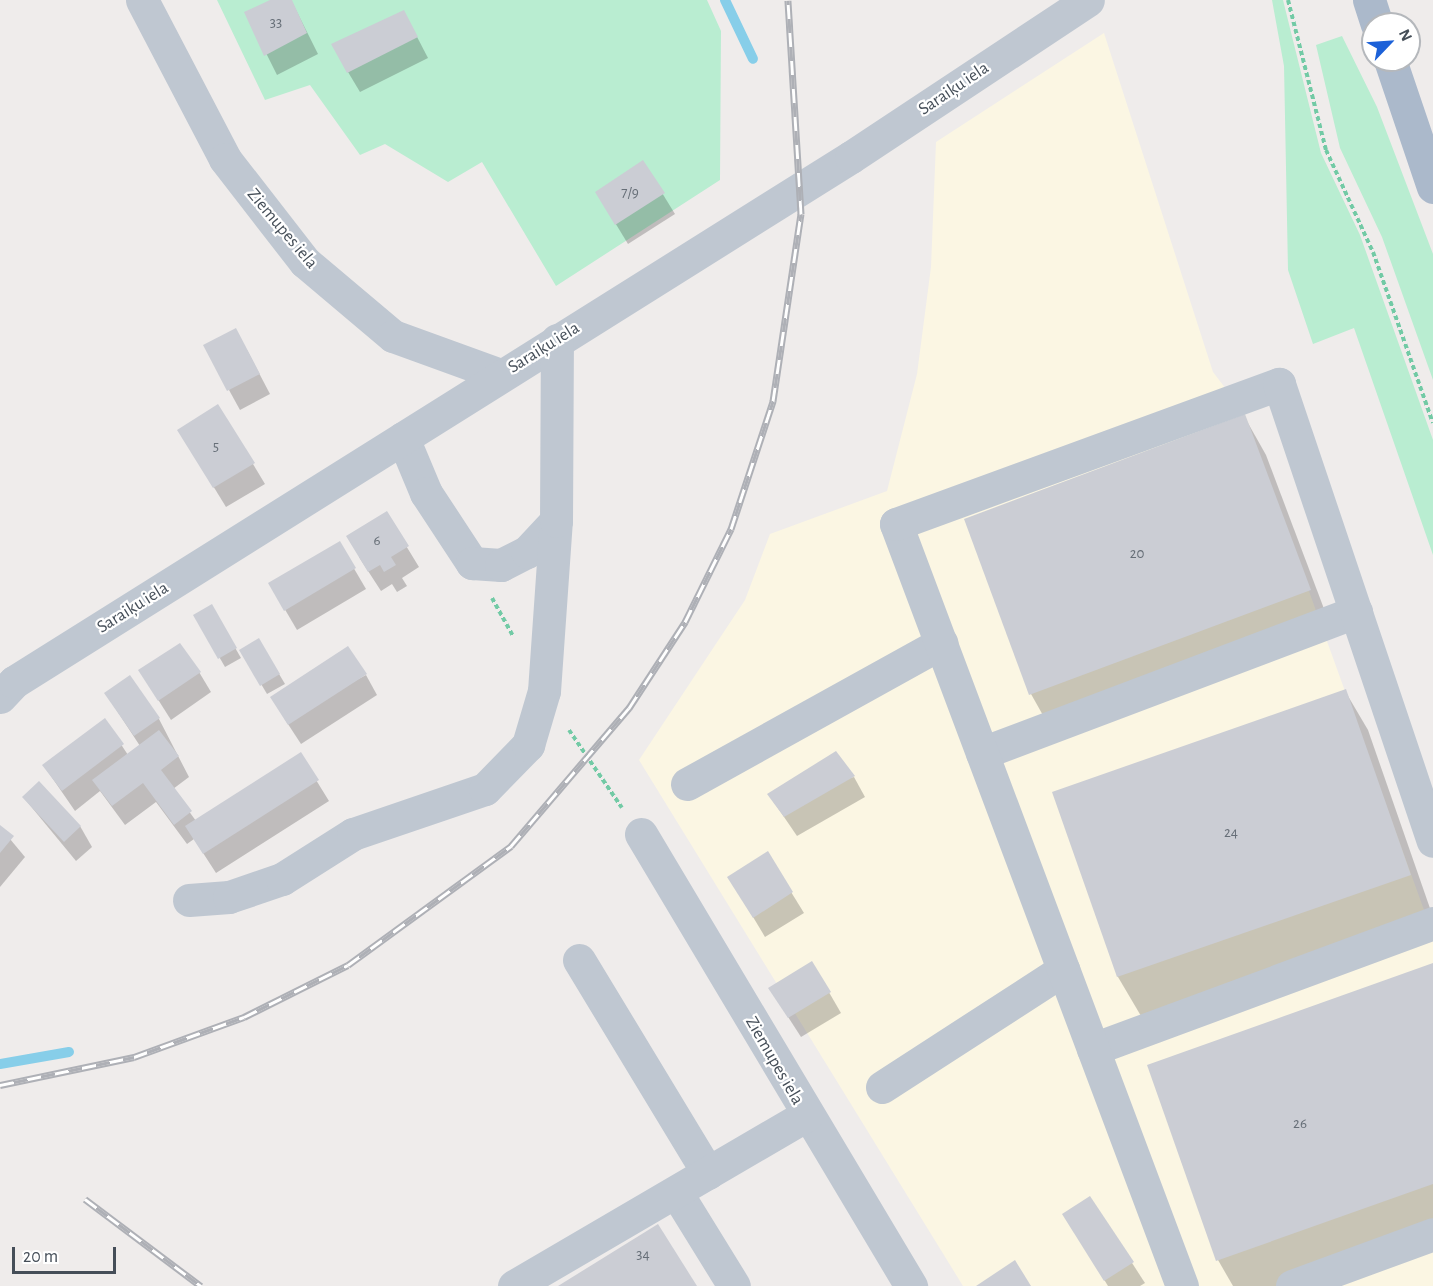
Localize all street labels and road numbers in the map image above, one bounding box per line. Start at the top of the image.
street label: Saraiķu iela [915,58,993,120]
street label: Ziemupes iela [242,184,322,274]
street label: Saraiķu iela [504,318,584,378]
street label: Saraiķu iela [93,578,173,638]
street label: Ziemupes iela [740,1013,808,1109]

